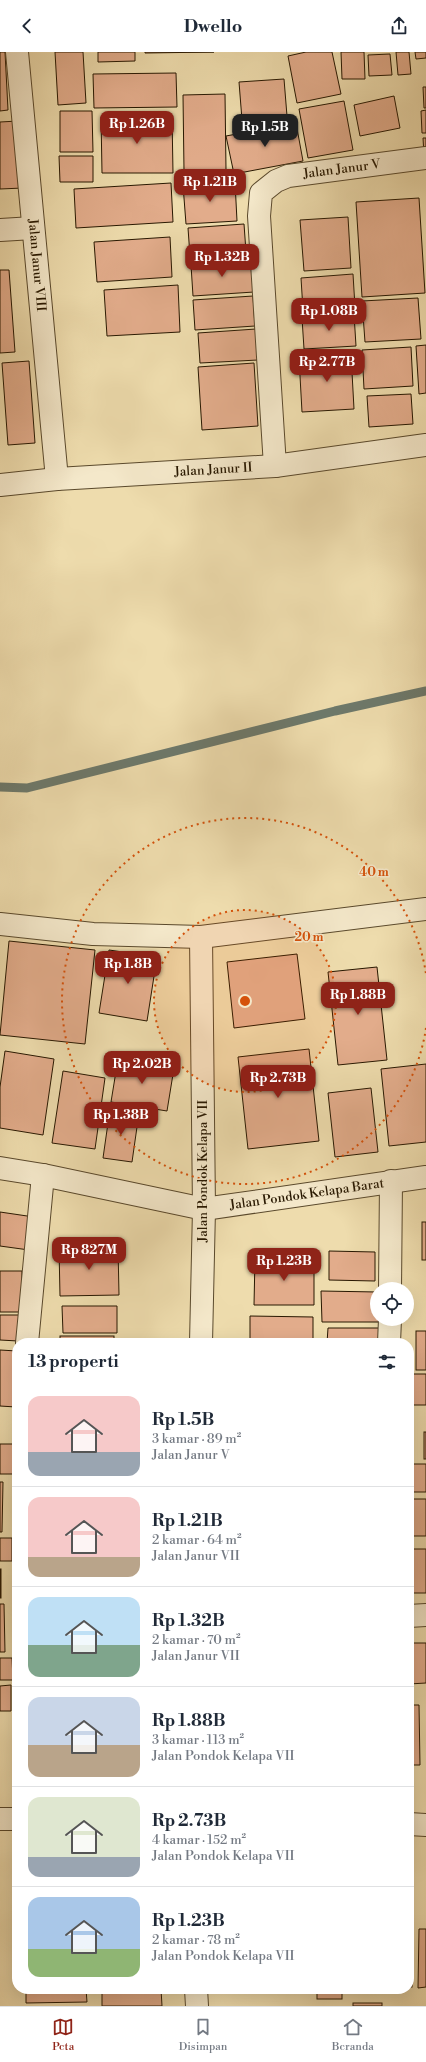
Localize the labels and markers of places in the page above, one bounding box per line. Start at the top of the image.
pin: Rp 1.26B [96,111,178,145]
pin: Rp 1.5B [228,114,302,148]
pin: Rp 1.21B [169,169,251,203]
pin: Rp 1.32B [181,244,263,278]
pin: Rp 1.08B [288,298,370,332]
pin: Rp 2.77B [286,349,368,383]
pin: Rp 1.8B [91,951,165,985]
pin: Rp 1.88B [317,982,399,1016]
centre of rings [238,994,252,1008]
pin: Rp 2.02B [101,1051,183,1085]
pin: Rp 2.73B [237,1065,319,1099]
pin: Rp 1.38B [80,1102,162,1136]
pin: Rp 827M [52,1237,126,1271]
pin: Rp 1.23B [243,1248,325,1282]

